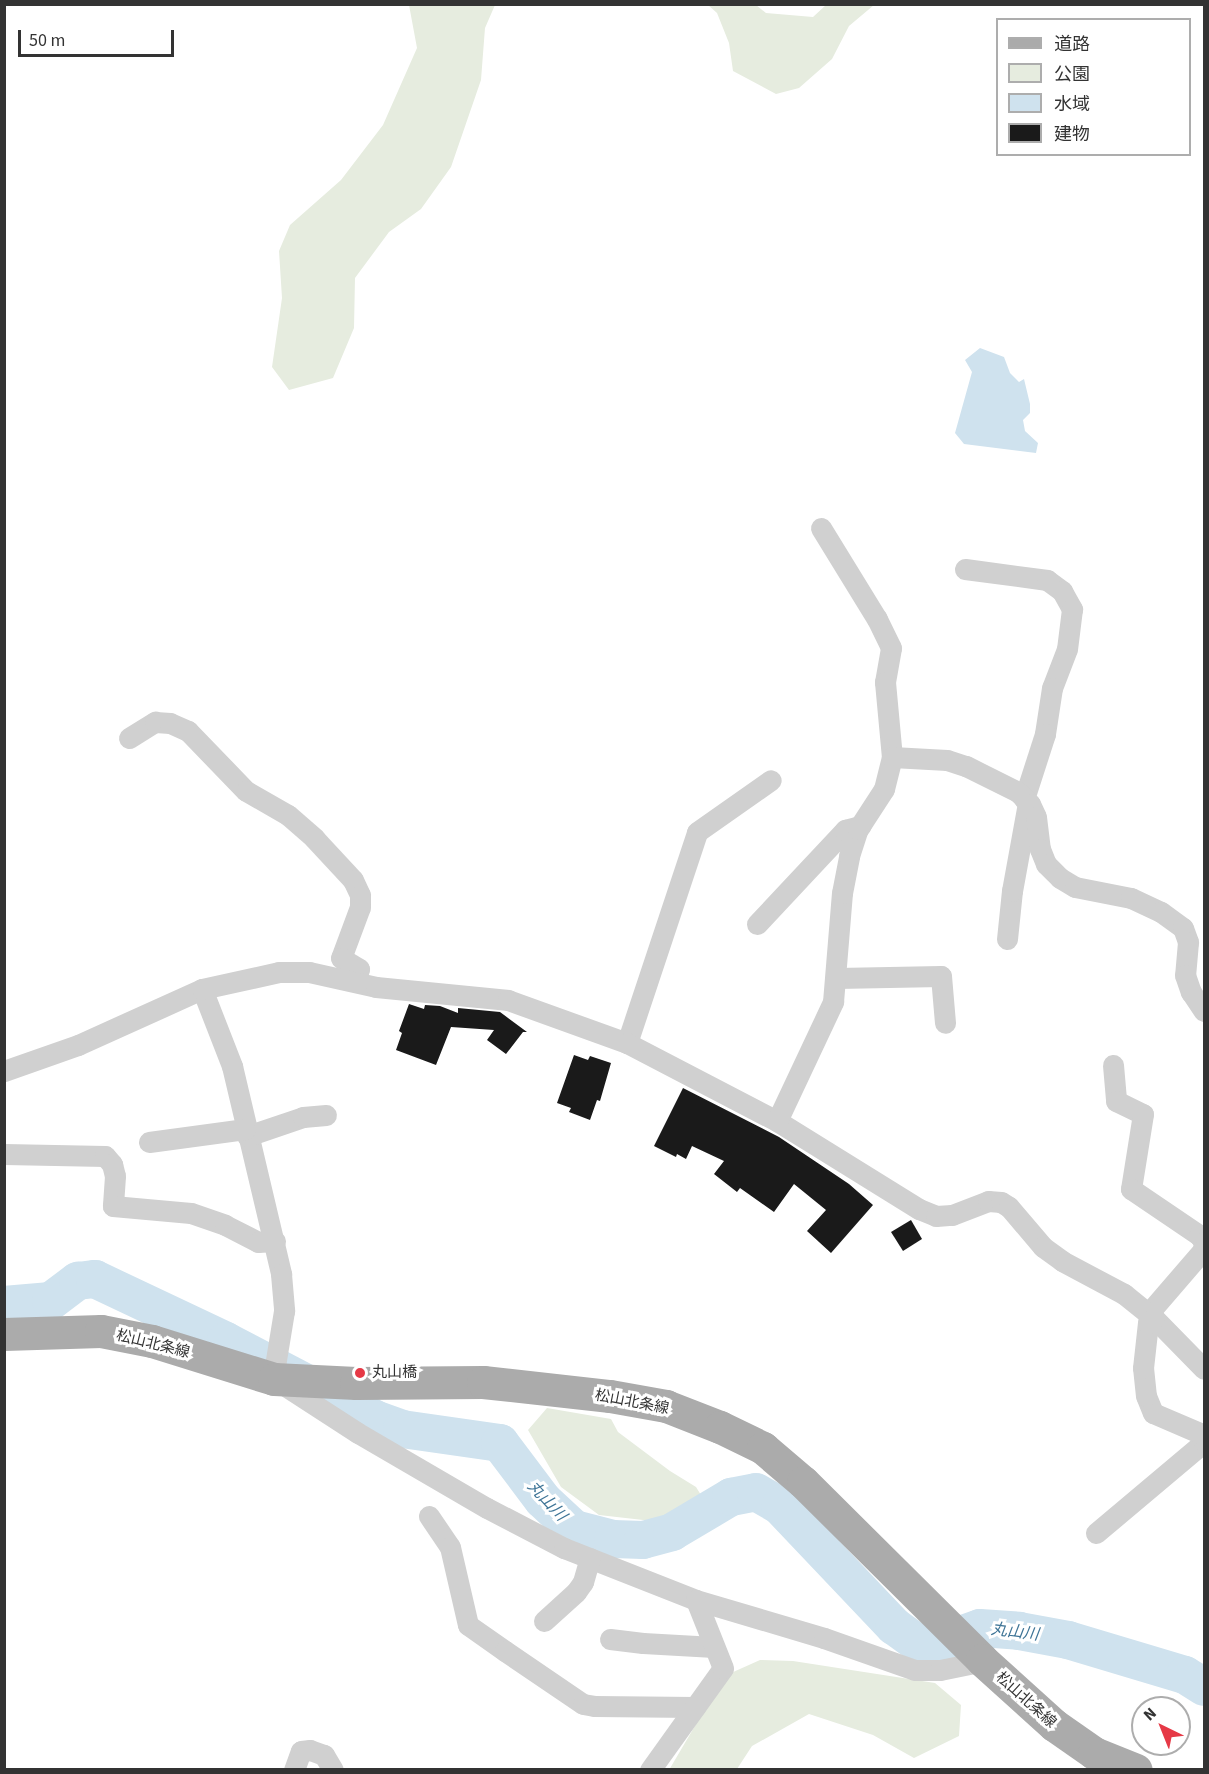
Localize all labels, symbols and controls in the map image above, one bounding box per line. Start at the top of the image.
scale bar [21,18,177,56]
legend [996,18,1191,156]
text: 50 m [29,28,65,53]
text: 道路 [1054,32,1090,57]
text: 公園 [1054,62,1090,87]
text: 水域 [1054,92,1090,117]
text: 建物 [1054,122,1090,147]
street label: 松山北条線 [114,1326,192,1362]
place label: 丸山橋 [372,1364,417,1382]
marker: 丸山橋 [353,1366,367,1380]
street label: 松山北条線 [593,1386,671,1418]
water label: 丸山川 [524,1477,570,1525]
water label: 丸山川 [990,1620,1040,1644]
street label: 松山北条線 [992,1668,1060,1732]
north arrow [1131,1696,1191,1756]
text: N [1139,1703,1161,1726]

